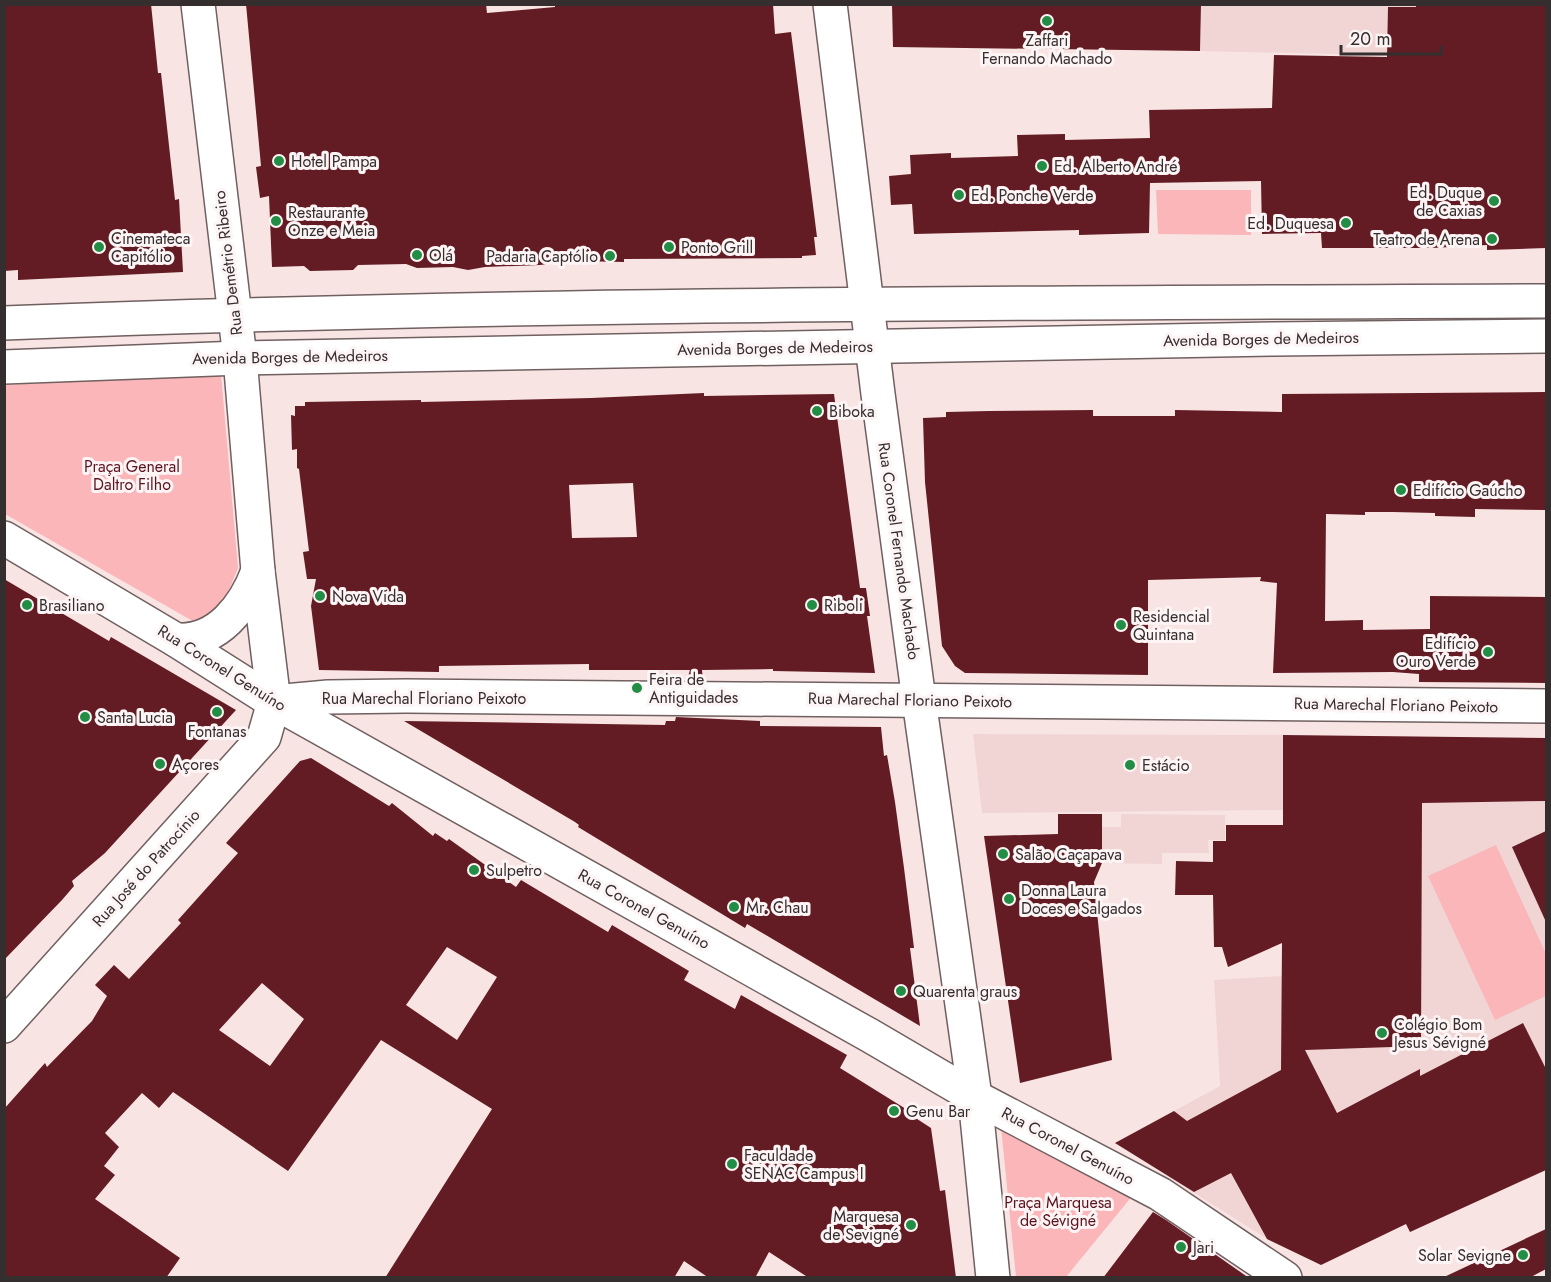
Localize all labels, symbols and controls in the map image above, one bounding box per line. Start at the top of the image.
marker: Zaffari Fernando Machado [1040,14,1054,28]
scale bar [1341,18,1442,56]
text: 20 m [1350,26,1390,52]
place label: Zaffari Fernando Machado [982,29,1113,70]
place label: Hotel Pampa [291,150,377,173]
marker: Hotel Pampa [272,154,286,168]
place label: Ed. Alberto André [1054,155,1178,178]
marker: Ed. Alberto André [1035,159,1049,173]
place label: Ed. Duque de Caxias [1409,181,1482,222]
place label: Ed. Ponche Verde [971,184,1093,207]
marker: Ed. Ponche Verde [952,188,966,202]
street label: Rua Demétrio Ribeiro [208,189,248,337]
marker: Ed. Duque de Caxias [1487,194,1501,208]
place label: Restaurante Onze e Meia [288,201,375,242]
place label: Ed. Duquesa [1247,212,1334,235]
marker: Restaurante Onze e Meia [269,214,283,228]
marker: Ed. Duquesa [1339,216,1353,230]
place label: Cinemateca Capitólio [111,227,190,268]
place label: Teatro de Arena [1373,228,1480,251]
marker: Teatro de Arena [1485,232,1499,246]
place label: Ponto Grill [681,236,753,259]
marker: Cinemateca Capitólio [92,240,106,254]
marker: Ponto Grill [662,240,676,254]
place label: Olá [429,244,453,267]
place label: Padaria Captólio [486,245,598,268]
marker: Olá [410,248,424,262]
marker: Padaria Captólio [603,249,617,263]
street label: Avenida Borges de Medeiros [1163,326,1359,352]
street label: Avenida Borges de Medeiros [677,335,873,361]
street label: Avenida Borges de Medeiros [192,344,388,370]
place label: Biboka [829,400,875,423]
marker: Biboka [810,404,824,418]
street label: Rua Coronel Fernando Machado [872,441,926,661]
park label: Praça General Daltro Filho [84,455,180,496]
place label: Edifício Gaúcho [1413,479,1523,502]
marker: Edifício Gaúcho [1394,483,1408,497]
place label: Nova Vida [332,585,404,608]
marker: Nova Vida [313,589,327,603]
place label: Brasiliano [39,594,105,617]
place label: Riboli [824,594,863,617]
marker: Brasiliano [20,598,34,612]
marker: Riboli [805,598,819,612]
place label: Residencial Quintana [1133,605,1210,646]
marker: Residencial Quintana [1114,618,1128,632]
street label: Rua Coronel Genuíno [153,619,291,717]
place label: Edifício Ouro Verde [1396,632,1476,673]
marker: Edifício Ouro Verde [1481,645,1495,659]
place label: Feira de Antiguidades [649,668,738,709]
marker: Feira de Antiguidades [630,681,644,695]
street label: Rua Marechal Floriano Peixoto [322,687,526,710]
street label: Rua Marechal Floriano Peixoto [808,687,1013,713]
street label: Rua Marechal Floriano Peixoto [1294,692,1499,718]
marker: Fontanas [210,705,224,719]
place label: Santa Lucia [97,706,173,729]
marker: Santa Lucia [78,710,92,724]
place label: Fontanas [188,720,246,743]
place label: Açores [172,753,219,776]
place label: Estácio [1142,754,1190,777]
marker: Açores [153,757,167,771]
marker: Estácio [1123,758,1137,772]
street label: Rua José do Patrocínio [87,804,205,932]
place label: Salão Caçapava [1015,843,1122,866]
marker: Salão Caçapava [996,847,1010,861]
place label: Sulpetro [486,859,542,882]
marker: Sulpetro [467,863,481,877]
street label: Rua Coronel Genuíno [574,863,714,955]
place label: Donna Laura Doces e Salgados [1021,879,1142,920]
marker: Donna Laura Doces e Salgados [1002,892,1016,906]
place label: Mr. Chau [746,896,809,919]
marker: Mr. Chau [727,900,741,914]
place label: Quarenta graus [913,980,1017,1003]
marker: Quarenta graus [894,984,908,998]
place label: Colégio Bom Jesus Sévigné [1392,1013,1486,1054]
marker: Colégio Bom Jesus Sévigné [1375,1026,1389,1040]
place label: Genu Bar [906,1100,971,1123]
street label: Rua Coronel Genuíno [998,1101,1139,1191]
marker: Genu Bar [887,1104,901,1118]
place label: Faculdade SENAC Campus I [744,1144,864,1185]
marker: Faculdade SENAC Campus I [725,1157,739,1171]
park label: Praça Marquesa de Sévigné [1004,1191,1112,1232]
place label: Marquesa de Sevigné [823,1205,899,1246]
marker: Marquesa de Sevigné [904,1218,918,1232]
place label: Jari [1191,1236,1214,1259]
marker: Jari [1174,1240,1188,1254]
place label: Solar Sevigne [1418,1244,1511,1267]
marker: Solar Sevigne [1516,1248,1530,1262]

